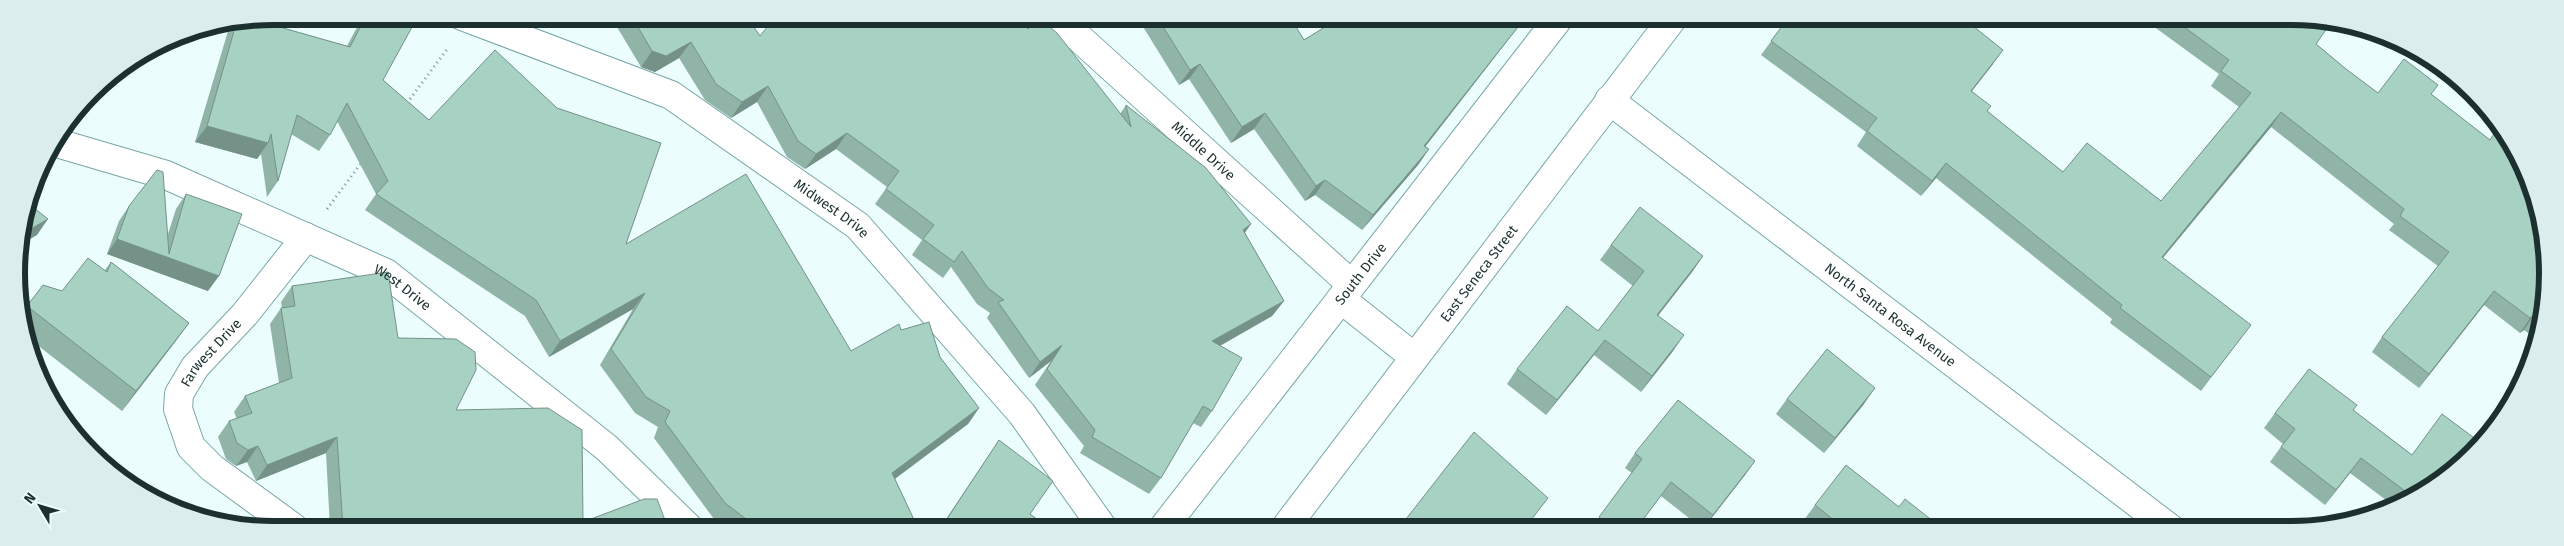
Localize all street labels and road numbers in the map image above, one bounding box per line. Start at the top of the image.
street label: Middle Drive [1168,118,1239,184]
street label: Midwest Drive [790,176,872,242]
street label: East Seneca Street [1437,221,1522,325]
street label: South Drive [1332,240,1390,308]
street label: North Santa Rosa Avenue [1821,260,1959,371]
street label: West Drive [371,261,434,314]
street label: Farwest Drive [177,315,245,390]

